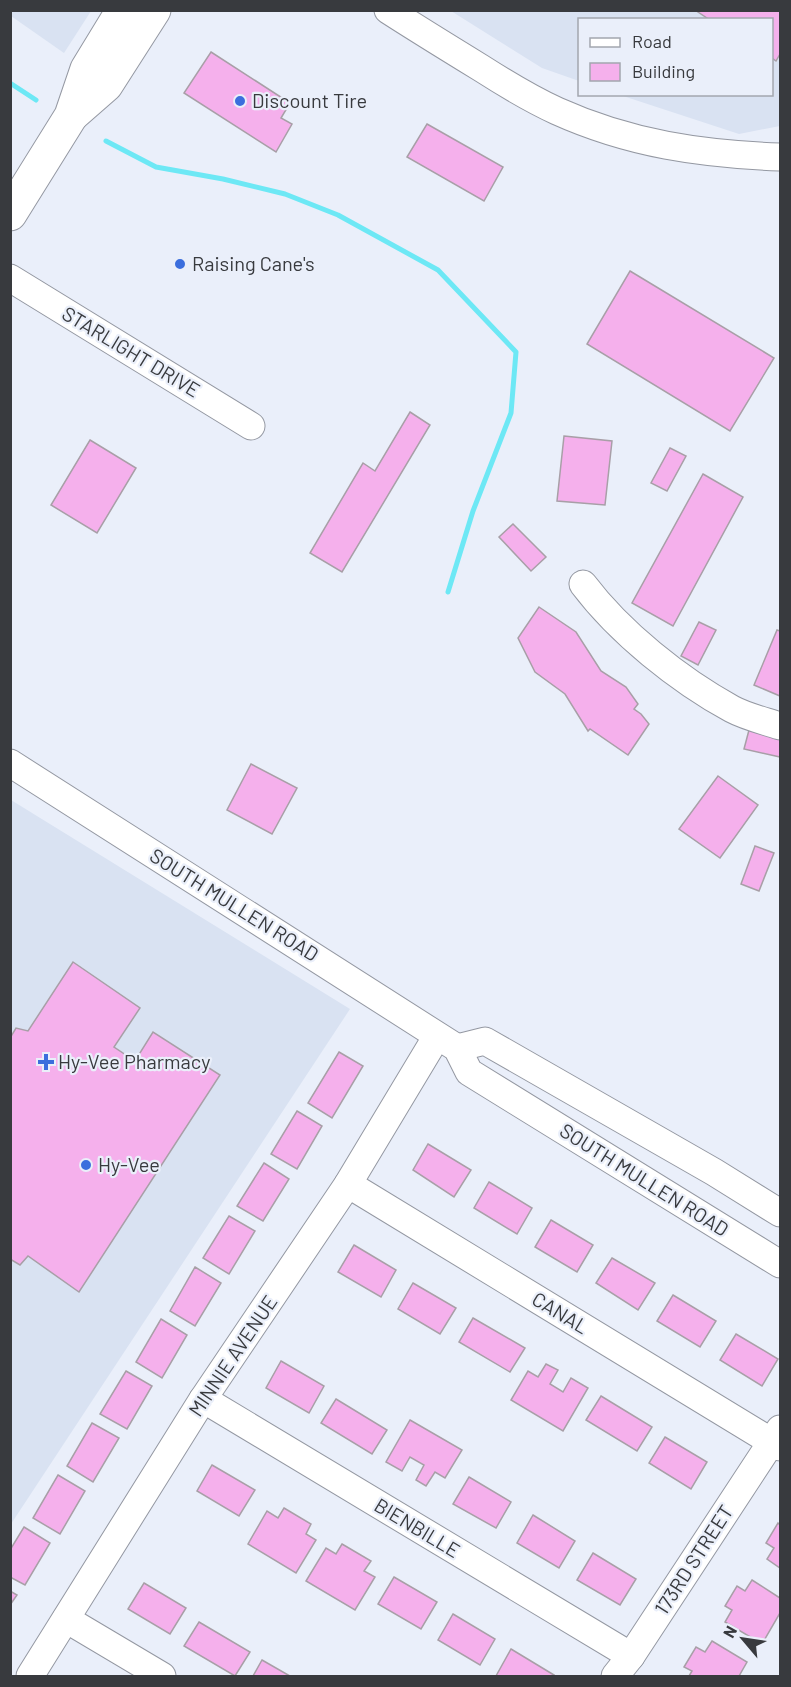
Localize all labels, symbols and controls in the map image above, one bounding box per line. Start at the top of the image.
legend [578,18,773,96]
text: Road [632,30,672,52]
text: Building [632,60,695,82]
place label: Discount Tire [252,88,367,112]
marker: Discount Tire [233,94,247,108]
place label: Raising Cane's [192,251,315,275]
marker: Raising Cane's [173,257,187,271]
street label: STARLIGHT DRIVE [58,301,205,402]
street label: SOUTH MULLEN ROAD [146,842,323,966]
place label: Hy-Vee Pharmacy [58,1049,210,1073]
marker: Hy-Vee Pharmacy [39,1055,53,1069]
street label: SOUTH MULLEN ROAD [556,1117,733,1241]
place label: Hy-Vee [98,1152,160,1176]
marker: Hy-Vee [79,1158,93,1172]
street label: CANAL [528,1286,593,1338]
street label: MINNIE AVENUE [183,1290,282,1421]
street label: BIENBILLE [370,1492,465,1562]
street label: 173RD STREET [649,1500,737,1619]
north arrow [713,1609,773,1669]
text: N [719,1622,740,1641]

